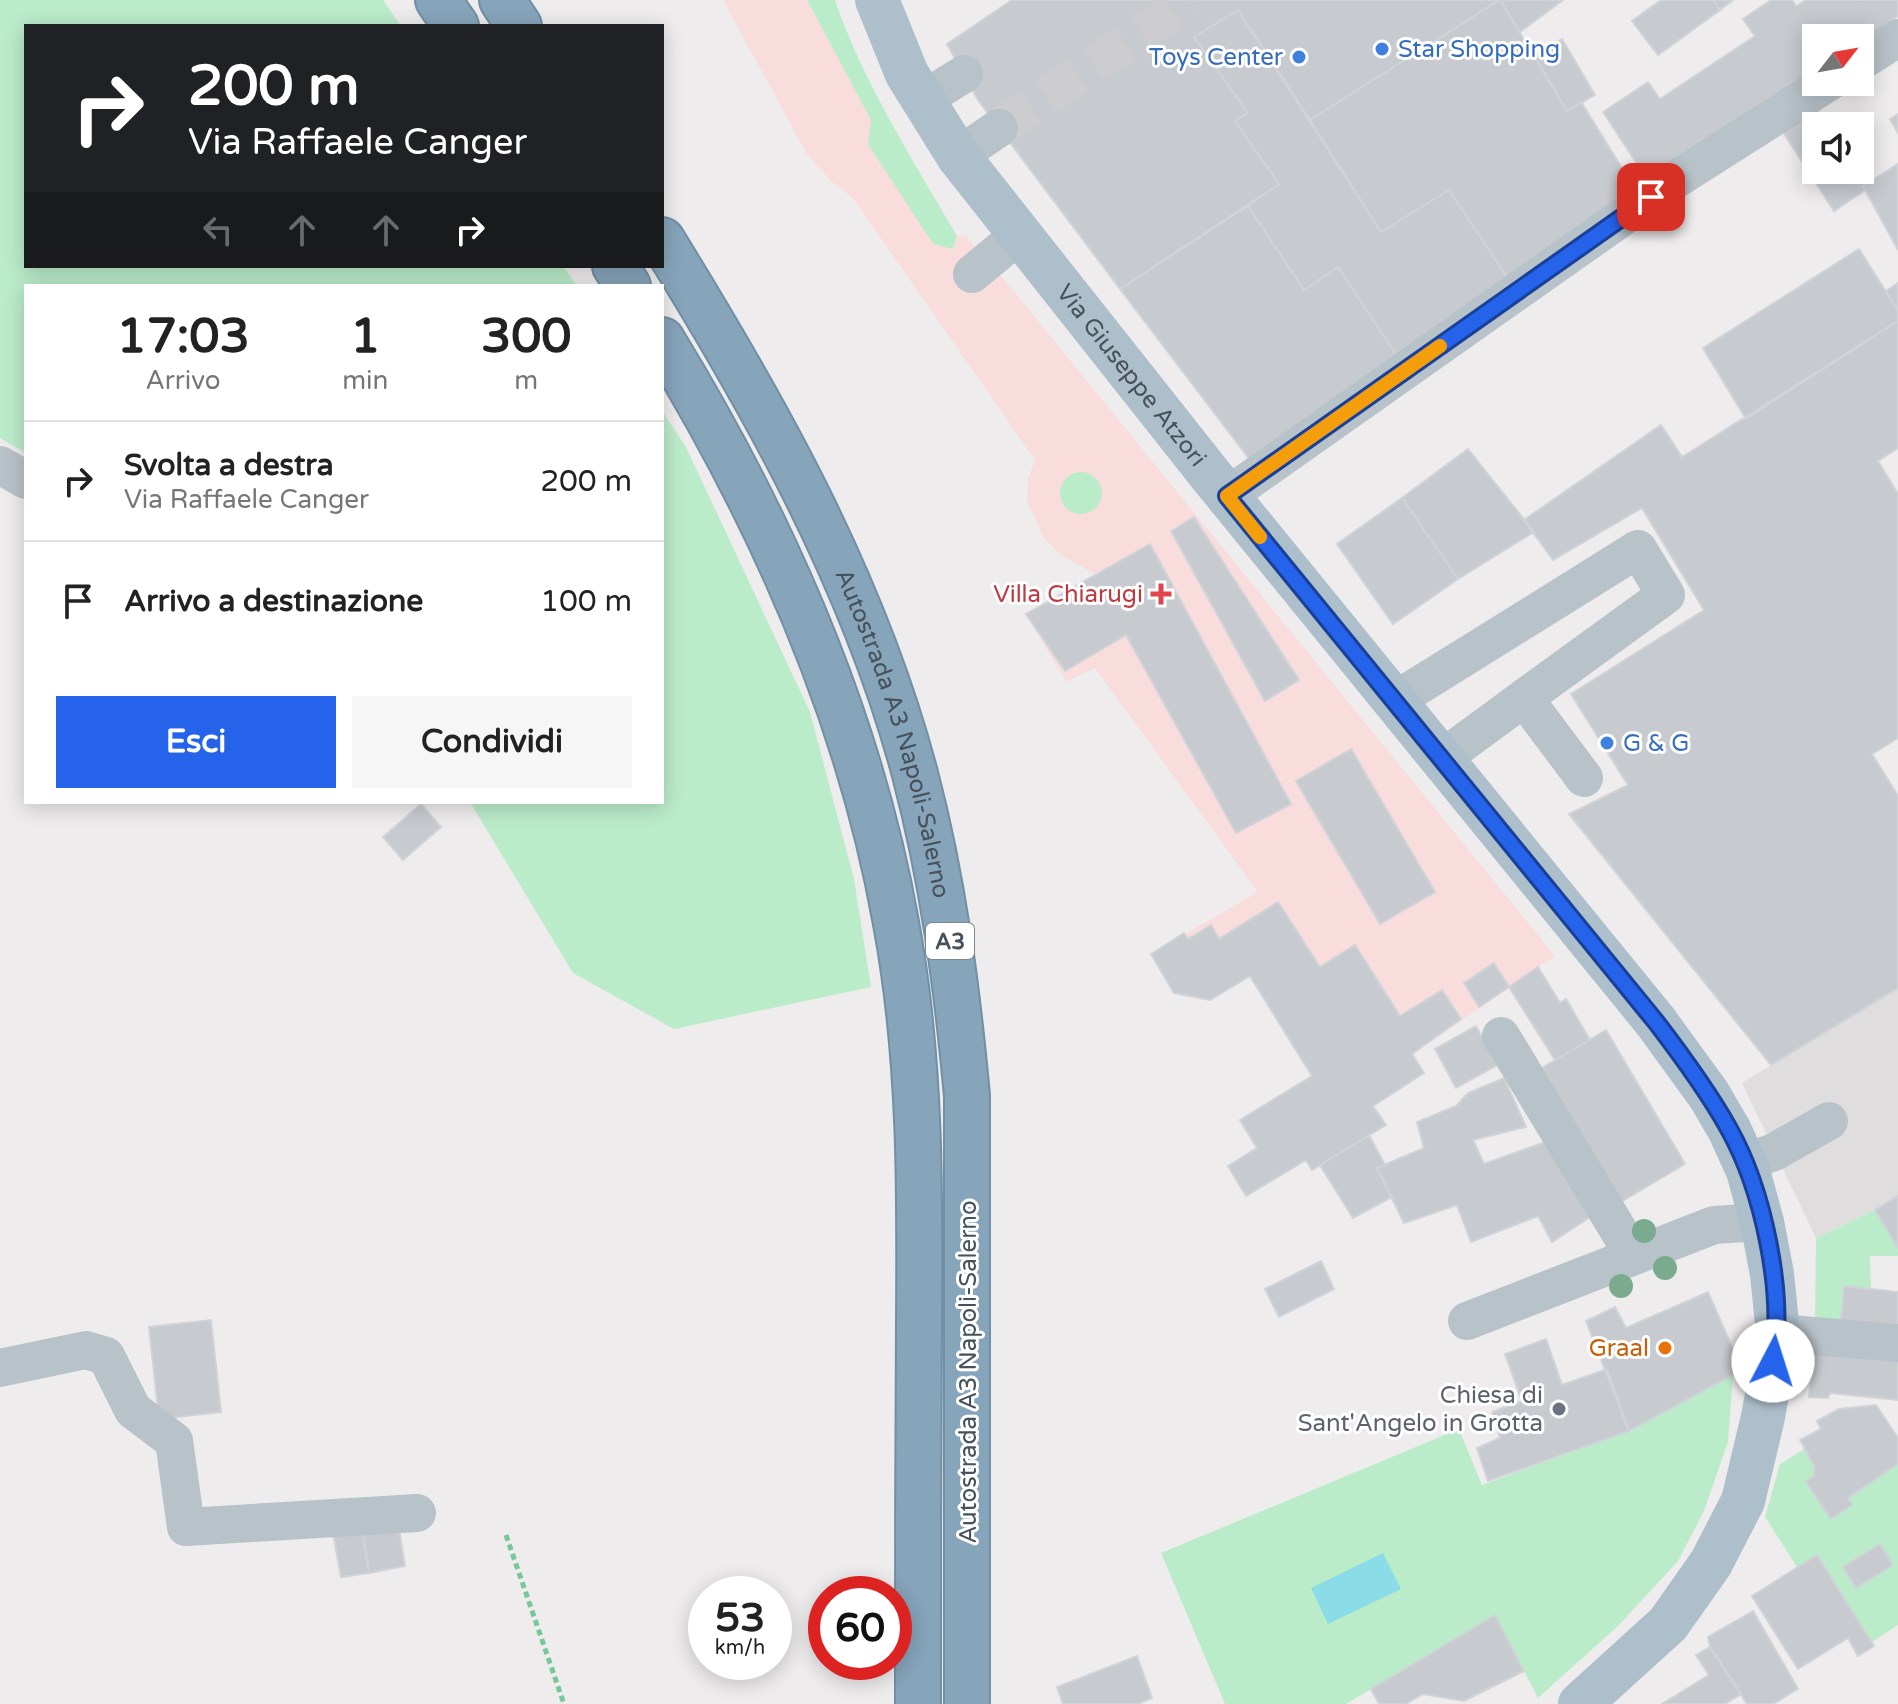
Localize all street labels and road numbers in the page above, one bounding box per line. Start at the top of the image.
street label: Via Giuseppe Atzori [1050,279,1212,473]
street label: Autostrada A3 Napoli-Salerno [828,564,956,900]
road number: A3 [926,923,974,959]
street label: Autostrada A3 Napoli-Salerno [954,1200,983,1544]

